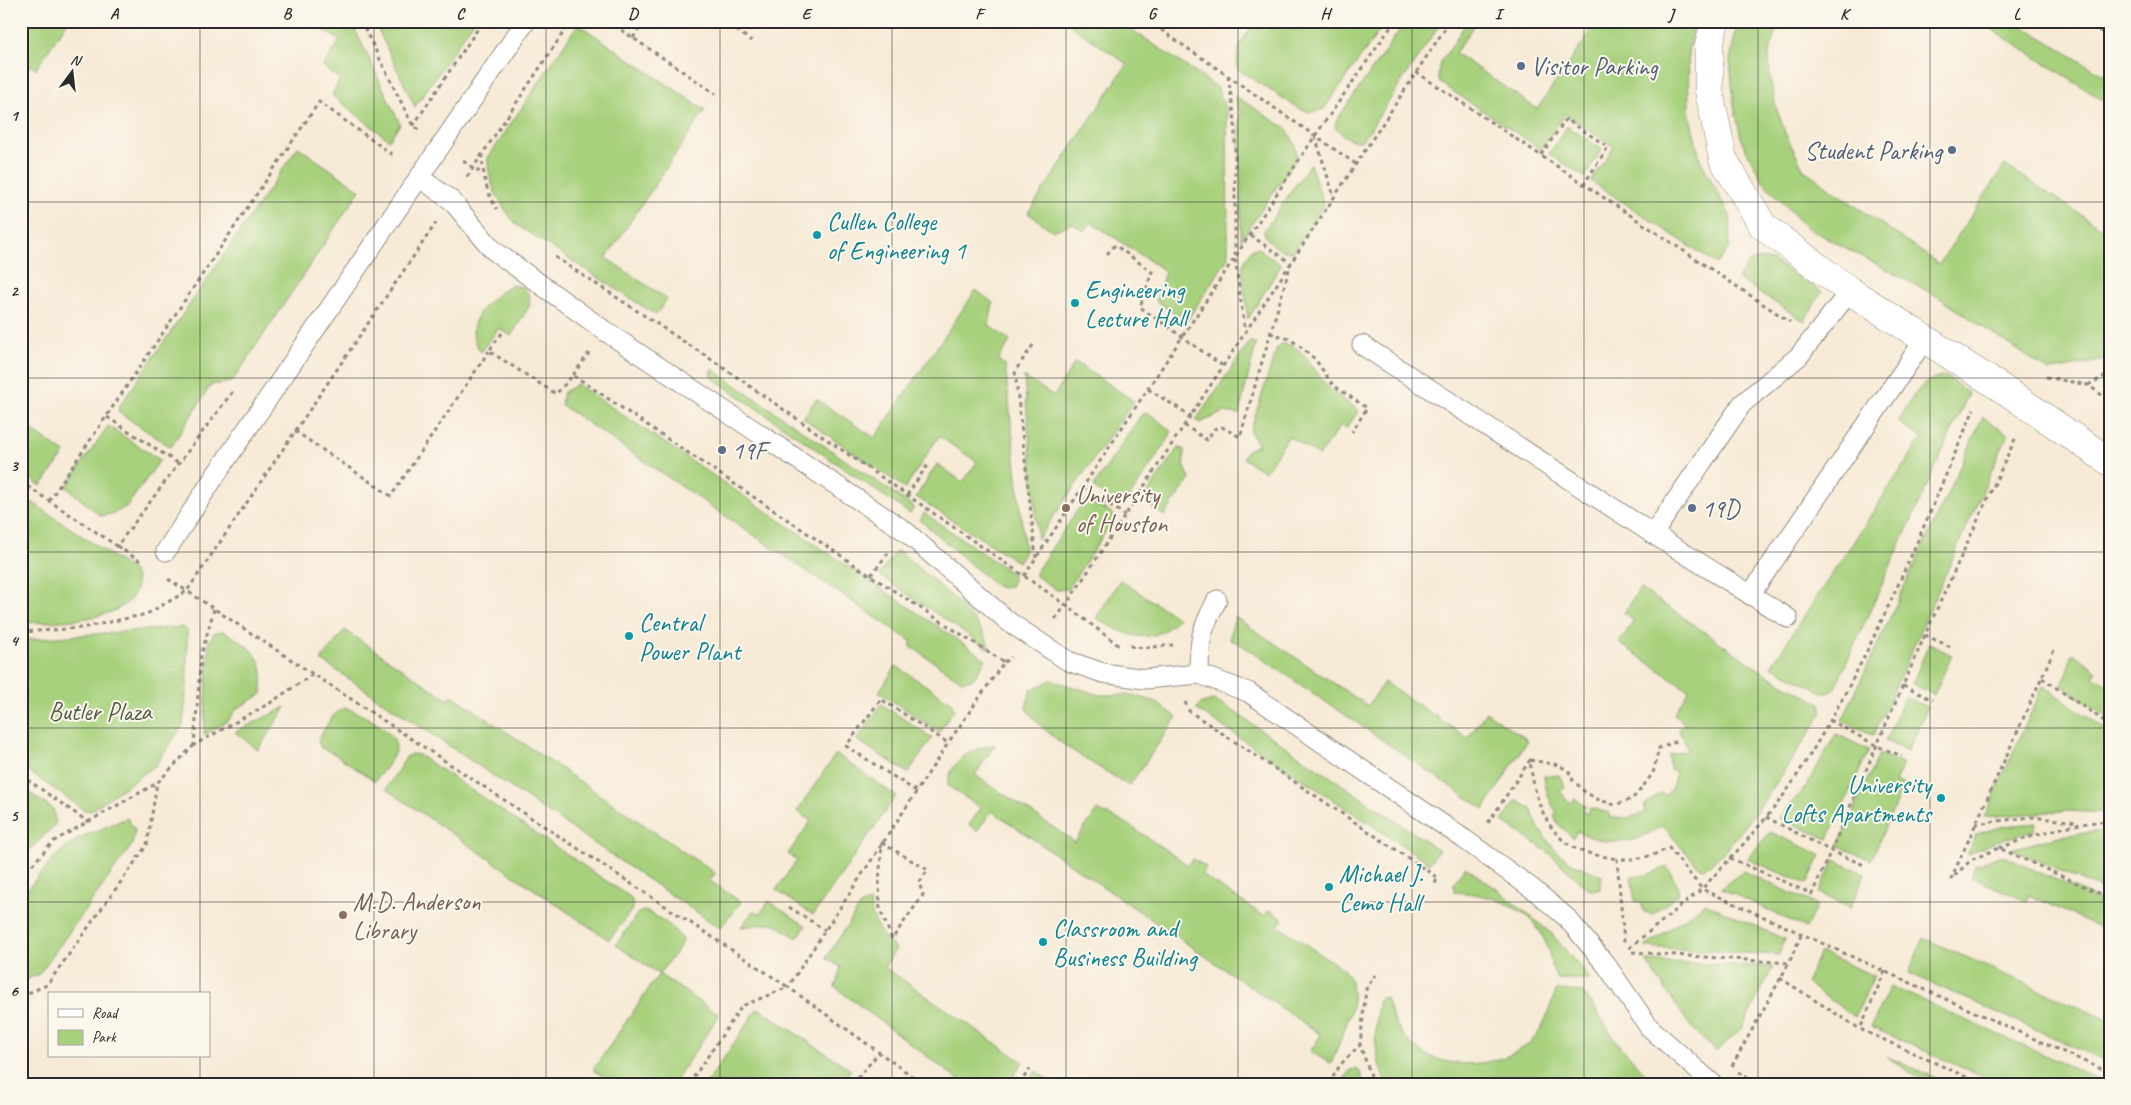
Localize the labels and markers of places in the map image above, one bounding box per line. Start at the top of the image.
place label: Visitor Parking [1531,51,1659,83]
marker: Visitor Parking [1515,60,1527,72]
place label: Student Parking [1805,135,1944,167]
marker: Student Parking [1946,144,1958,156]
place label: Cullen College of Engineering 1 [827,206,968,267]
marker: Cullen College of Engineering 1 [811,229,823,241]
place label: Engineering Lecture Hall [1085,274,1192,335]
marker: Engineering Lecture Hall [1069,297,1081,309]
place label: 19F [732,435,772,467]
marker: 19F [716,444,728,456]
place label: University of Houston [1076,479,1168,540]
place label: 19D [1702,493,1742,525]
marker: University of Houston [1060,502,1072,514]
marker: 19D [1686,502,1698,514]
place label: Central Power Plant [639,607,743,668]
marker: Central Power Plant [623,630,635,642]
place label: University Lofts Apartments [1782,769,1933,830]
marker: University Lofts Apartments [1935,792,1947,804]
place label: Michael J. Cemo Hall [1339,858,1425,919]
marker: Michael J. Cemo Hall [1323,881,1335,893]
place label: M.D. Anderson Library [353,886,481,947]
marker: M.D. Anderson Library [337,909,349,921]
place label: Classroom and Business Building [1053,913,1199,974]
marker: Classroom and Business Building [1037,936,1049,948]

